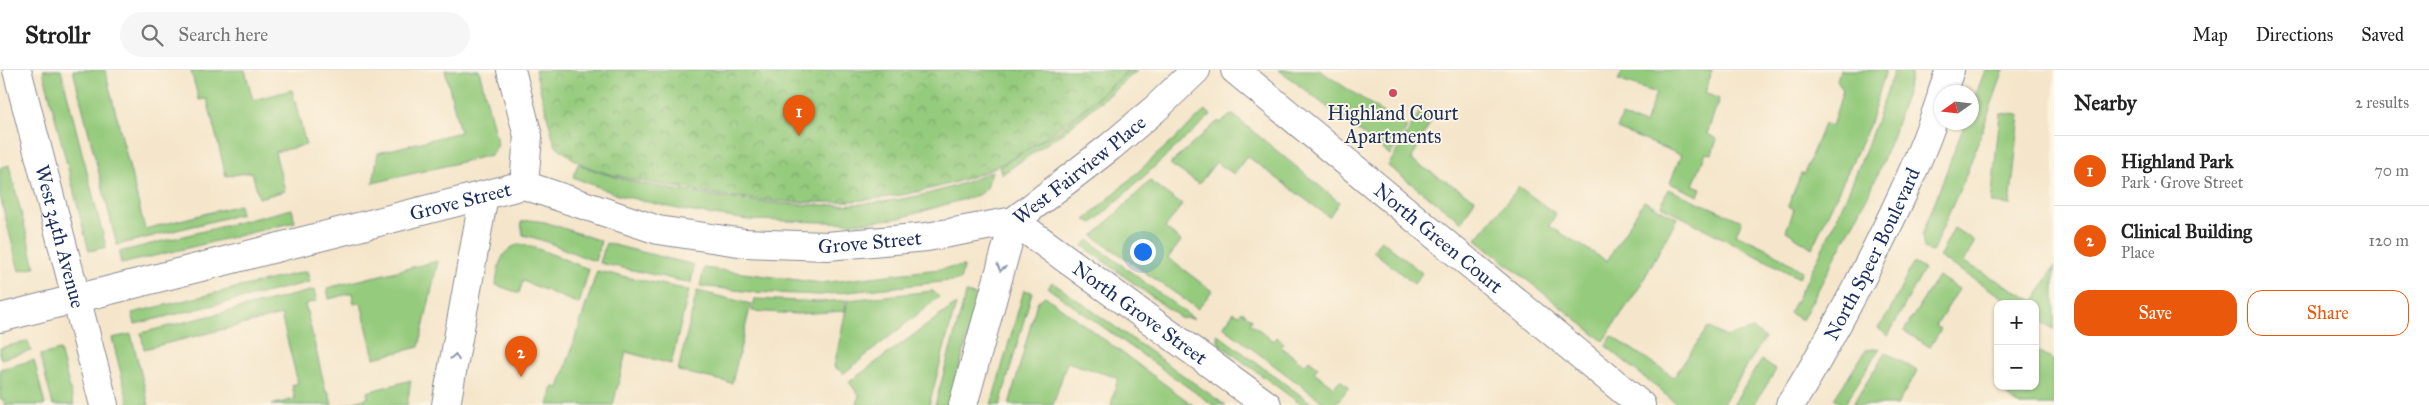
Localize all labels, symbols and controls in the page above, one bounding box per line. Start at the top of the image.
search box [120,12,470,57]
text: Strollr [25,20,90,50]
icon: search [138,21,166,49]
text: Search here [178,23,268,46]
text: Map [2192,24,2228,46]
text: Directions [2256,24,2333,46]
text: Saved [2361,24,2404,46]
north arrow [1934,85,1979,130]
marker: Highland Court Apartments [1387,87,1399,99]
text: Nearby [2074,90,2137,116]
text: 2 results [2355,93,2409,112]
pin: 1 [783,95,815,136]
place label: Highland Court Apartments [1327,101,1459,148]
street label: West Fairview Place [1008,110,1151,229]
text: Highland Park [2121,150,2234,173]
text: 1 [2087,161,2093,180]
text: 70 m [2374,161,2409,180]
street label: West 34th Avenue [30,162,90,311]
street label: North Speer Boulevard [1819,164,1925,344]
text: Park · Grove Street [2121,173,2243,192]
street label: Grove Street [407,177,514,226]
street label: North Green Court [1369,178,1508,298]
text: Clinical Building [2121,220,2252,243]
street label: Grove Street [818,226,923,258]
text: 2 [2086,231,2094,250]
text: 120 m [2369,231,2409,250]
your location [1130,239,1156,265]
text: Place [2121,243,2155,262]
street label: North Grove Street [1068,256,1212,370]
one-way arrow [997,263,1007,271]
button: Save [2074,290,2237,336]
button: Share [2247,290,2409,336]
map controls [1994,300,2039,390]
button: + [1994,300,2039,345]
pin: 2 [505,336,537,377]
button: − [1994,345,2039,390]
one-way arrow [449,353,460,361]

